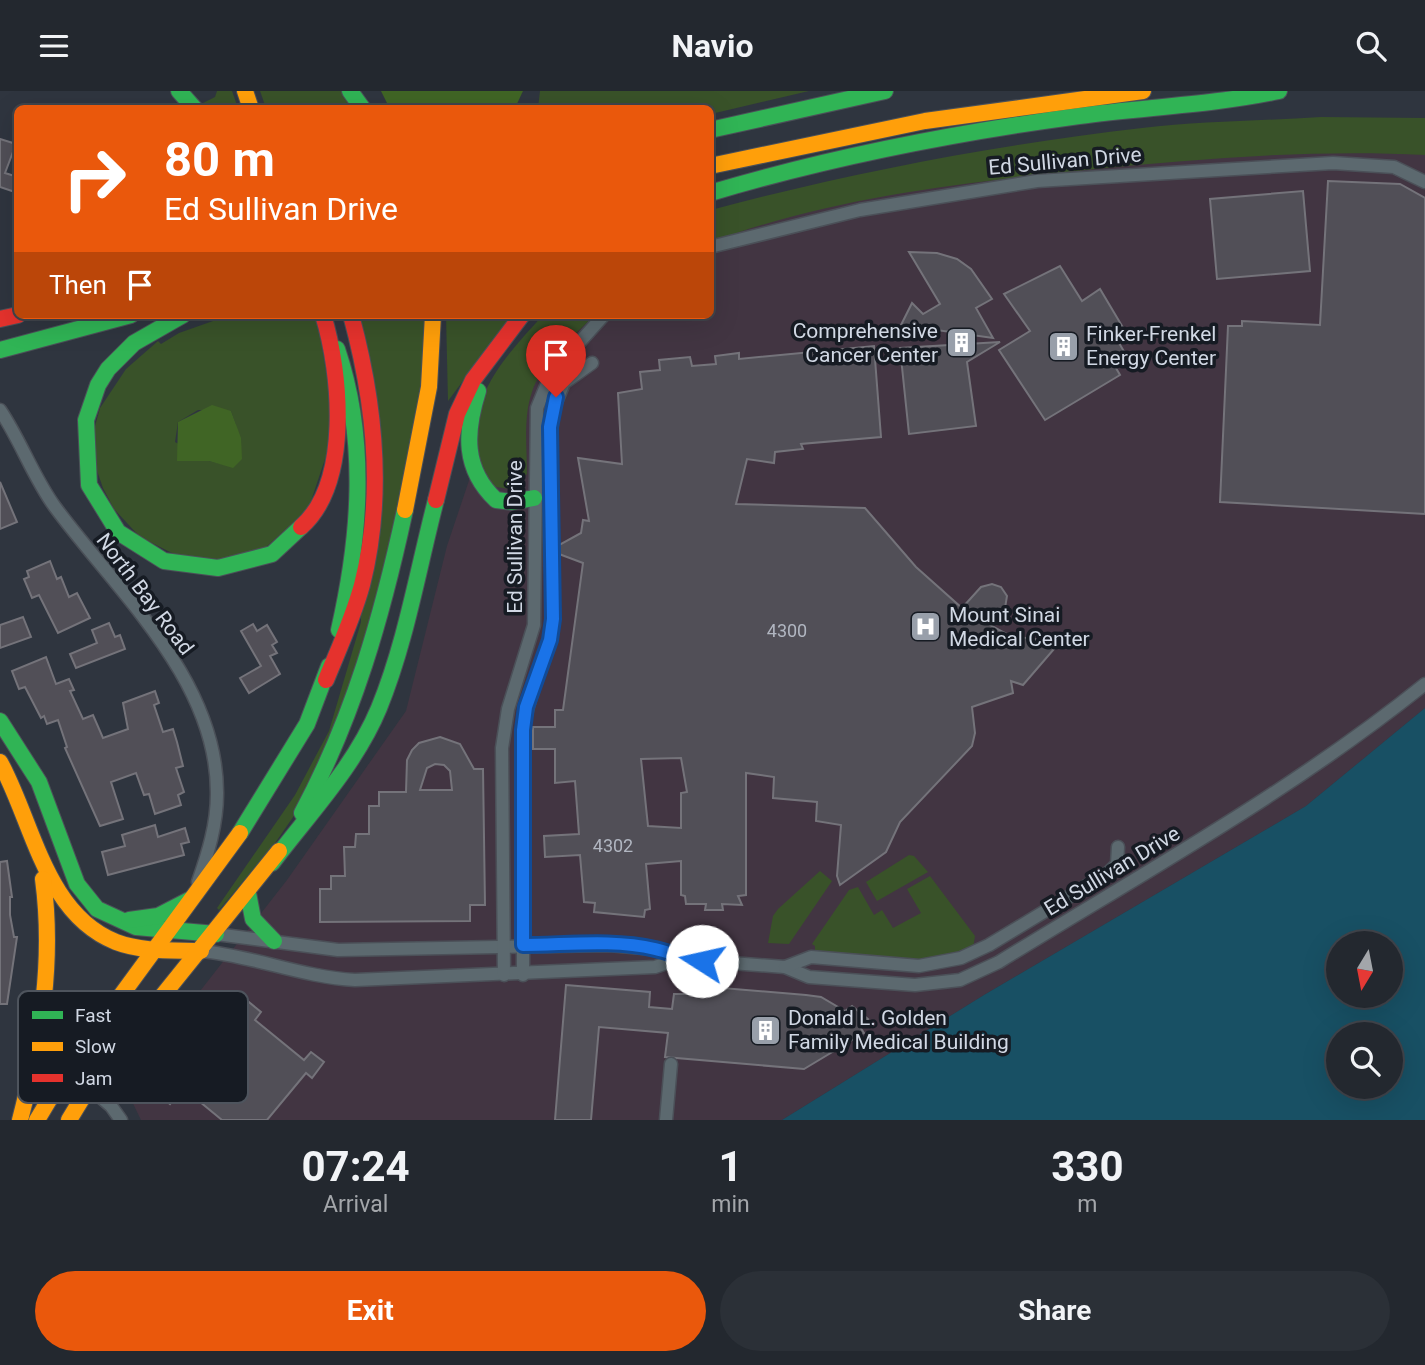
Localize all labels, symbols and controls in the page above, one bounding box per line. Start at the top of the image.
icon: menu [35,27,73,65]
text: Navio [671,27,754,65]
icon: search [1352,27,1390,65]
text: 80 m [164,131,275,188]
icon: right [49,133,140,224]
street label: Ed Sullivan Drive [987,142,1143,180]
text: Ed Sullivan Drive [164,190,398,228]
icon: arrive [121,266,159,304]
text: Then [49,270,107,300]
place label: Comprehensive Cancer Center [793,319,938,367]
place label: Finker-Frenkel Energy Center [1086,322,1216,370]
pin [526,325,586,397]
building icon: Comprehensive Cancer Center [944,326,978,360]
building icon: Finker-Frenkel Energy Center [1046,329,1080,363]
icon: arrive [537,336,575,374]
street label: Ed Sullivan Drive [503,460,527,614]
street label: North Bay Road [92,529,198,659]
place label: Mount Sinai Medical Center [949,603,1090,651]
hospital icon: Mount Sinai Medical Center [909,610,943,644]
house number: 4300 [767,620,807,641]
street label: Ed Sullivan Drive [1040,821,1184,921]
house number: 4302 [593,835,633,856]
position arrow [665,924,739,998]
north arrow [1326,931,1404,1008]
map controls [1326,931,1403,1099]
legend [18,991,248,1103]
text: Fast [75,1004,112,1027]
place label: Donald L. Golden Family Medical Building [788,1006,1009,1054]
building icon: Donald L. Golden Family Medical Building [748,1013,782,1047]
button: search [1326,1022,1403,1099]
text: Slow [75,1035,116,1058]
text: Jam [75,1067,112,1090]
text: 07:24 [302,1142,410,1191]
text: 1 [718,1142,743,1191]
text: 330 [1051,1142,1124,1191]
text: Arrival [323,1191,388,1218]
text: min [711,1191,750,1218]
text: m [1077,1191,1097,1218]
button: Exit [35,1271,706,1351]
button: Share [720,1271,1390,1351]

